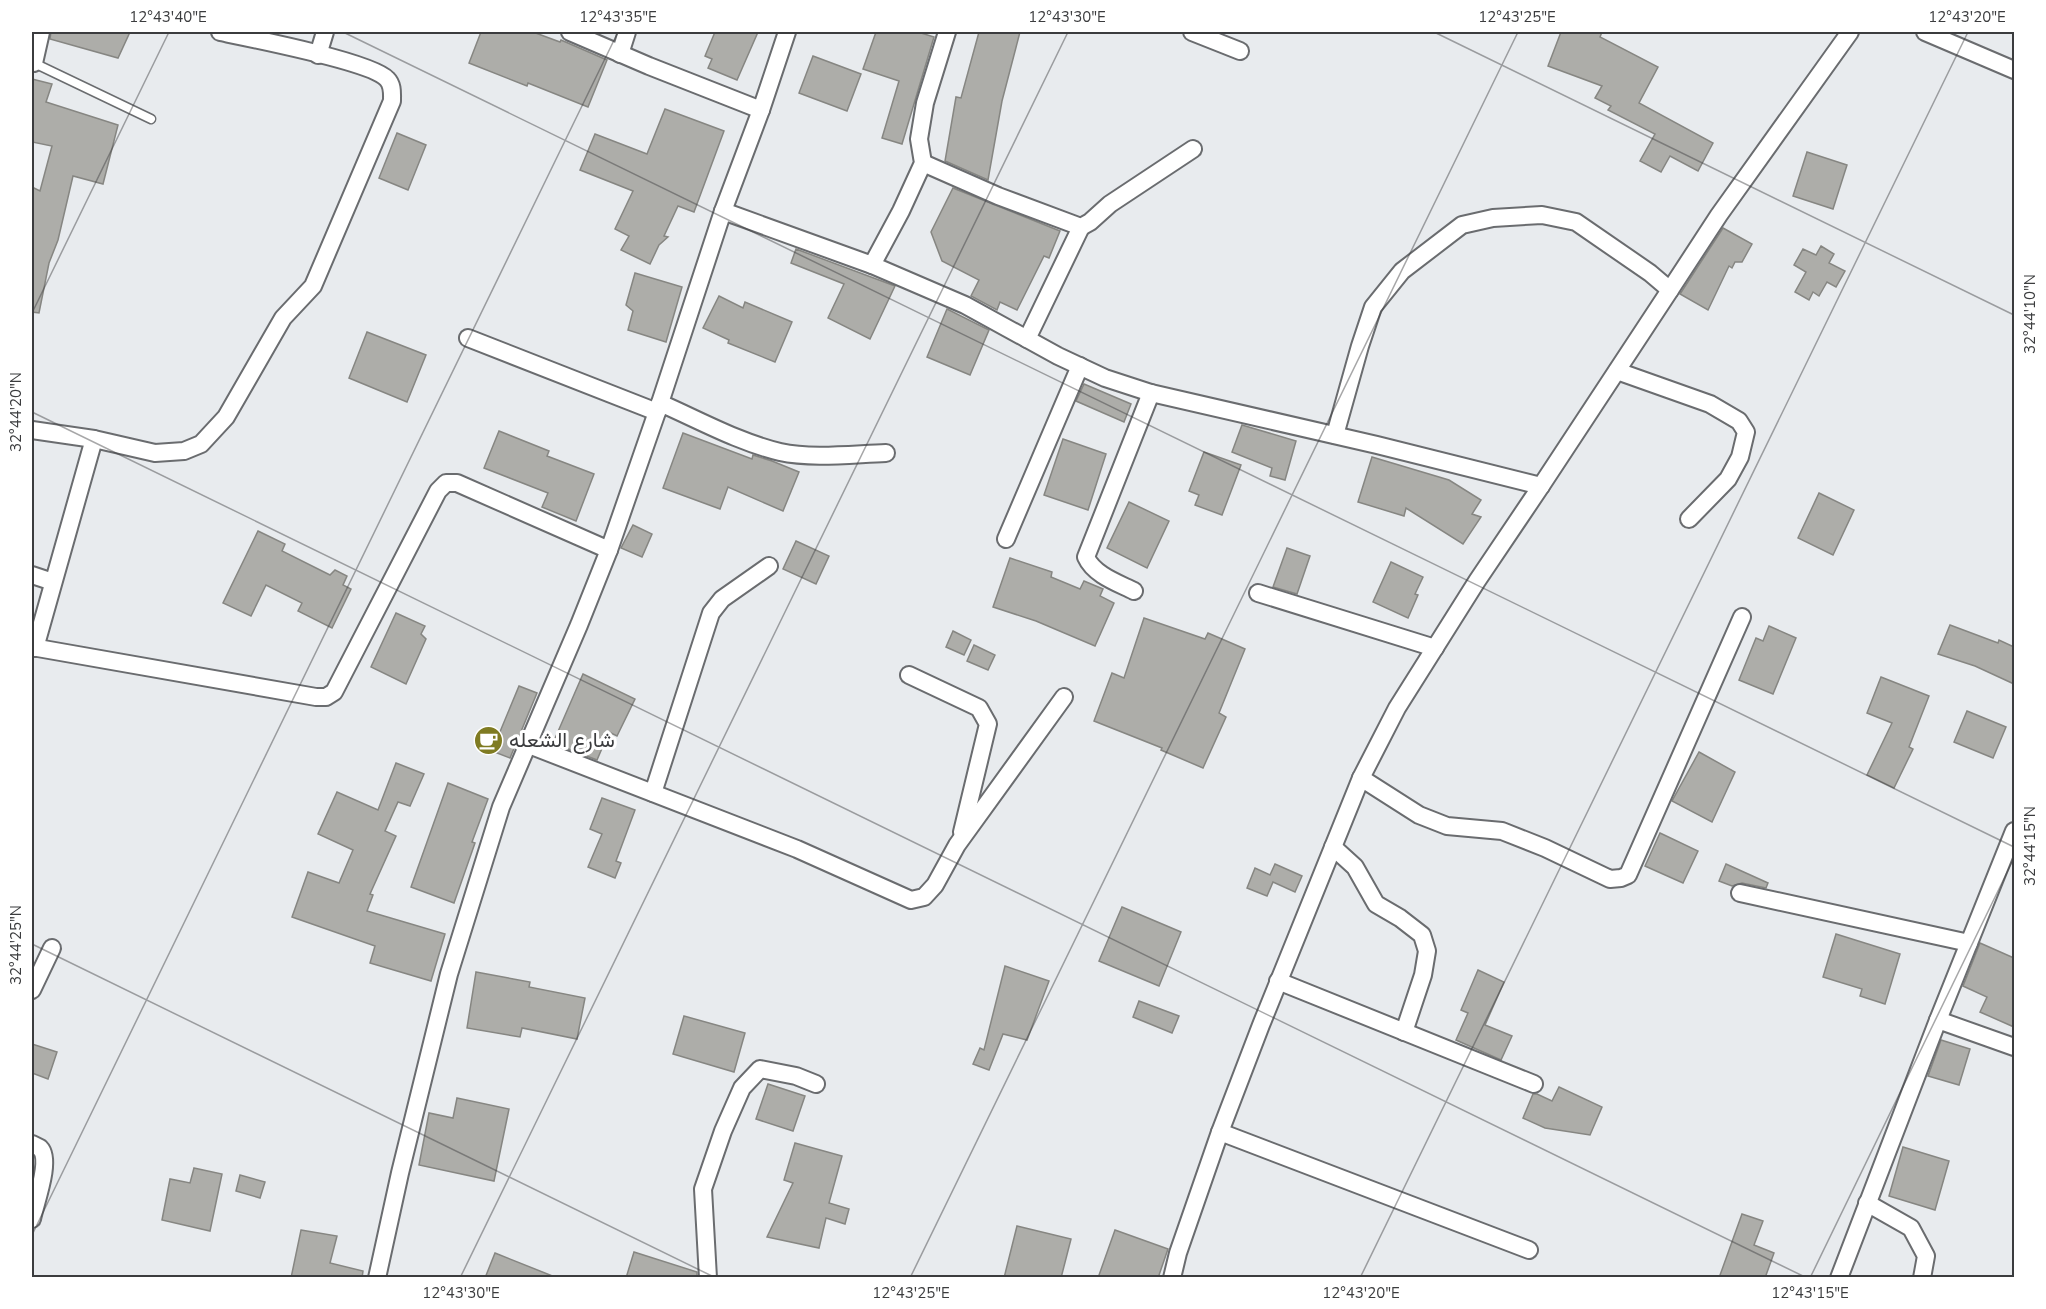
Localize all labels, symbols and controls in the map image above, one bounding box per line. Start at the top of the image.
text: 12°43'40"E [129,7,207,27]
text: 12°43'35"E [579,7,657,27]
text: 12°43'30"E [1028,7,1106,27]
text: 12°43'25"E [1478,7,1556,27]
text: 12°43'20"E [1928,7,2006,27]
text: 32°44'10"N [2020,274,2040,354]
text: 32°44'20"N [6,372,26,452]
cafe icon: شارع الشعله [472,724,504,756]
place label: شارع الشعله [509,726,615,754]
text: 32°44'15"N [2020,806,2040,886]
text: 32°44'25"N [6,905,26,985]
text: 12°43'30"E [422,1283,500,1303]
text: 12°43'25"E [872,1283,950,1303]
text: 12°43'20"E [1322,1283,1400,1303]
text: 12°43'15"E [1771,1283,1849,1303]

